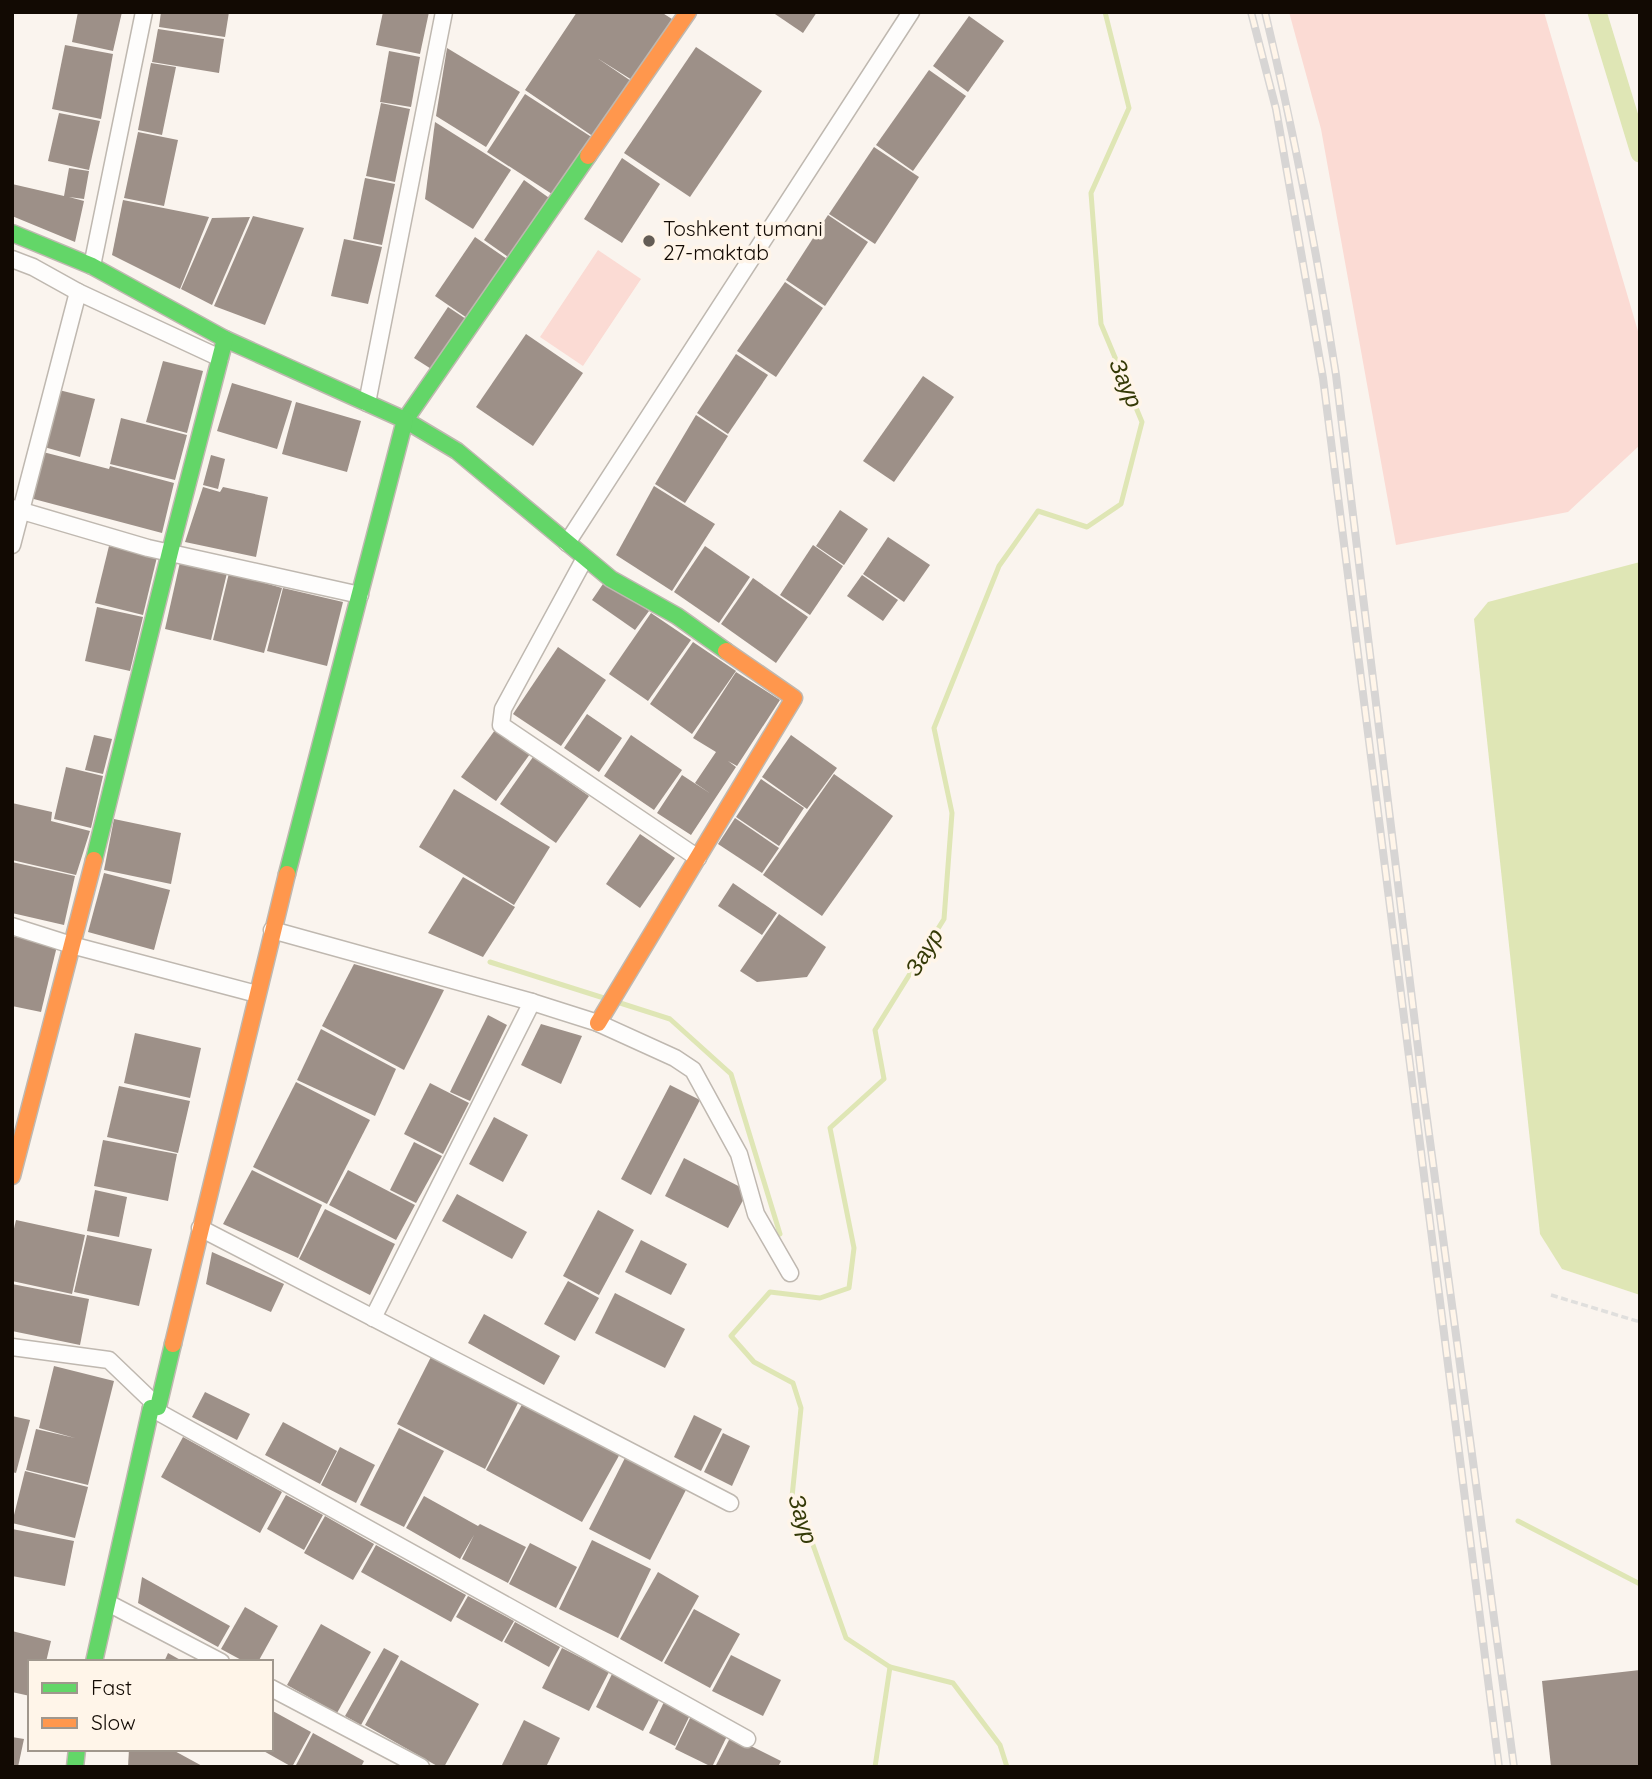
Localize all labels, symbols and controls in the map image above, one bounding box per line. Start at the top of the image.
place label: Toshkent tumani 27-maktab [663,215,823,265]
marker: Toshkent tumani 27-maktab [641,233,657,249]
water label: Заур [1103,354,1150,412]
water label: Заур [898,922,949,981]
water label: Заур [782,1490,825,1547]
legend [28,1660,273,1751]
text: Fast [91,1674,132,1700]
text: Slow [91,1709,136,1735]

